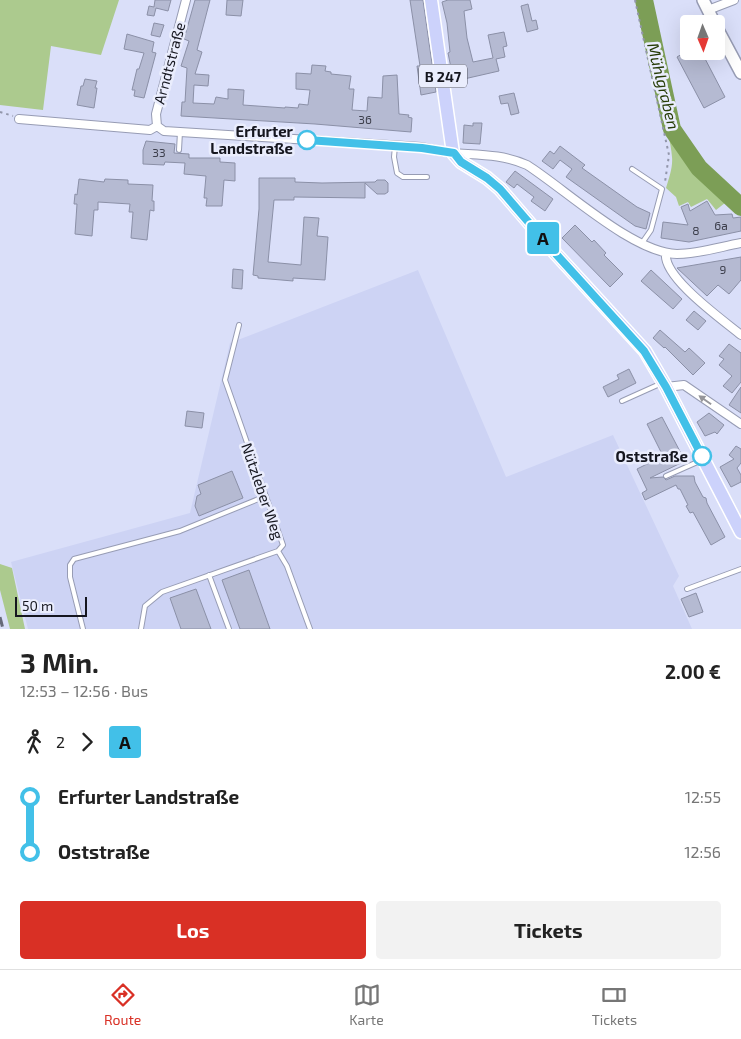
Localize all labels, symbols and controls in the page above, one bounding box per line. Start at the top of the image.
north arrow [680,15,725,60]
map controls [680,15,725,60]
street label: Arndtstraße [149,20,189,106]
water label: Mühlgraben [644,41,684,131]
road number: B 247 [419,64,467,88]
house number: 36 [358,112,372,126]
place label: Erfurter Landstraße [210,122,294,157]
marker: Erfurter Landstraße [297,130,317,150]
house number: 33 [152,145,166,159]
house number: 6a [714,218,728,232]
line badge: A [527,222,559,254]
house number: 8 [692,223,700,237]
text: A [537,227,549,249]
house number: 9 [720,262,727,276]
one-way arrow [698,395,712,405]
street label: Nützleber Weg [238,440,288,542]
marker: Oststraße [692,446,712,466]
place label: Oststraße [615,447,688,465]
scale bar [15,594,88,617]
text: 50 m [22,597,53,614]
text: 3 Min. [20,645,99,679]
text: 2.00 € [665,660,721,683]
text: 12:53 – 12:56 · Bus [20,681,148,700]
icon: walk [20,728,48,756]
icon: forward [73,728,101,756]
text: A [119,731,131,753]
text: 2 [56,732,65,751]
text: Erfurter Landstraße [58,785,239,808]
text: 12:55 [685,787,721,806]
text: Oststraße [58,840,150,863]
text: 12:56 [684,842,721,861]
button: Los [20,901,366,959]
button: Tickets [376,901,721,959]
tab: Route [104,981,141,1028]
tab: Karte [349,981,384,1028]
tab: Tickets [592,981,637,1028]

